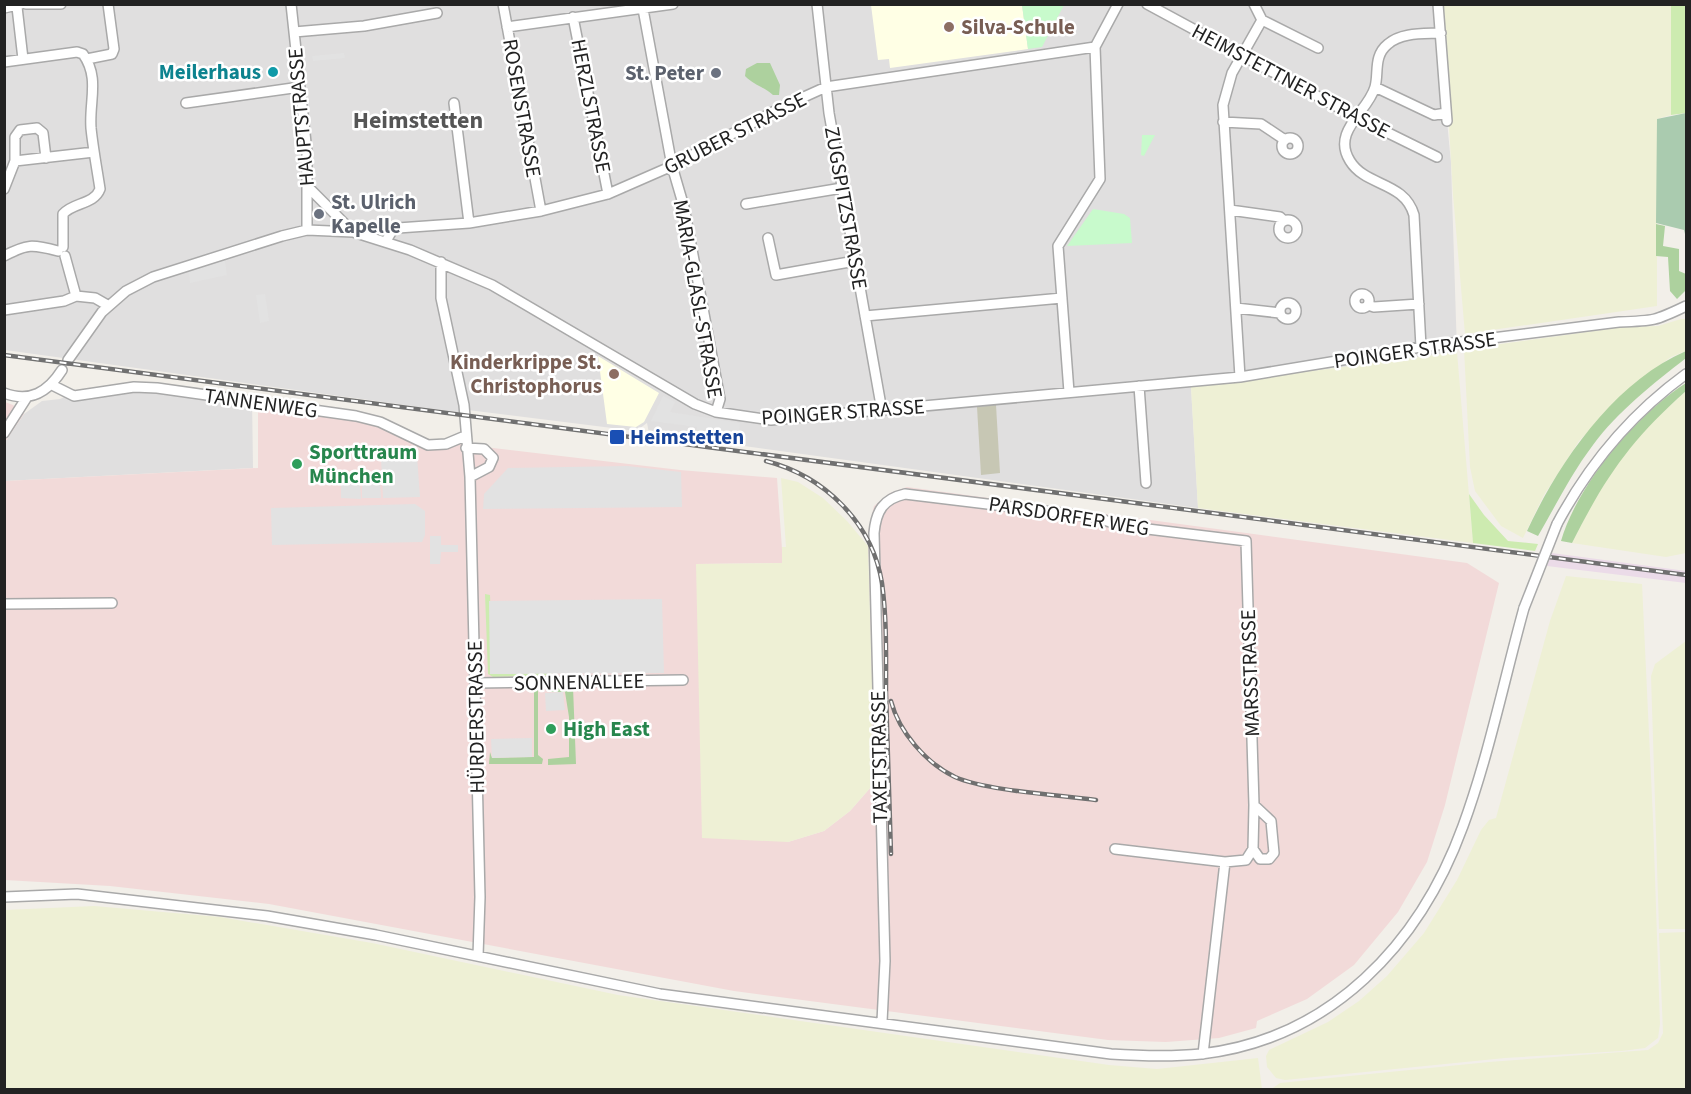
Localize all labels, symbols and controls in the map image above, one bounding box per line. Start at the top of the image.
place label: Silva-Schule [961,12,1075,42]
street label: HEIMSTETTNER STRASSE [1187,16,1395,146]
marker: Silva-Schule [942,20,956,34]
street label: ROSENSTRASSE [495,36,549,180]
street label: HERZLSTRASSE [563,36,619,176]
street label: HAUPTSTRASSE [280,47,322,187]
place label: Meilerhaus [159,57,261,87]
place label: St. Peter [625,58,705,88]
marker: Meilerhaus [266,65,280,79]
marker: St. Peter [709,66,723,80]
street label: GRUBER STRASSE [658,84,812,182]
district label: Heimstetten [353,103,483,138]
street label: ZUGSPITZSTRASSE [817,124,875,292]
place label: St. Ulrich Kapelle [331,187,416,241]
street label: MARIA-GLASL-STRASSE [666,197,730,401]
marker: St. Ulrich Kapelle [312,207,326,221]
street label: POINGER STRASSE [1332,324,1498,376]
place label: Kinderkrippe St. Christophorus [450,347,602,401]
marker: Kinderkrippe St. Christophorus [607,367,621,381]
street label: TANNENWEG [202,380,320,426]
street label: POINGER STRASSE [760,391,926,433]
place label: Heimstetten [630,422,744,452]
marker: Heimstetten [608,428,626,446]
place label: Sporttraum München [309,437,417,491]
marker: Sporttraum München [290,457,304,471]
street label: PARSDORFER WEG [987,489,1151,543]
street label: MARSSTRASSE [1233,609,1267,737]
street label: HÜRDERSTRASSE [460,640,492,794]
street label: SONNENALLEE [513,666,645,698]
street label: TAXETSTRASSE [863,690,895,824]
place label: High East [563,714,650,744]
marker: High East [544,722,558,736]

